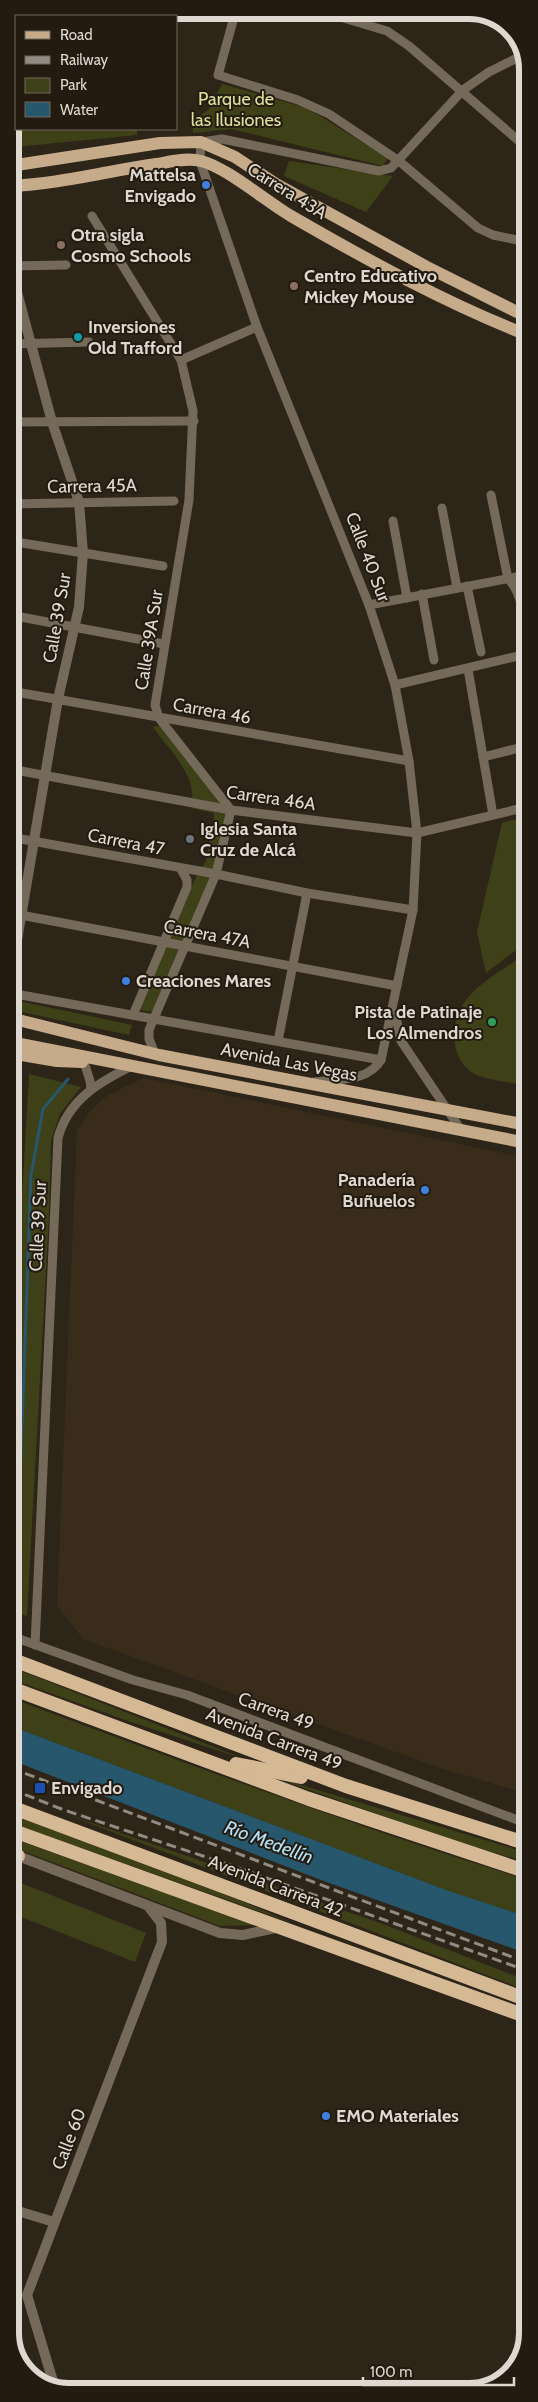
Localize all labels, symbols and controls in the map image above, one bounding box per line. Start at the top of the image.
legend [15,15,178,130]
text: Road [60,26,93,44]
text: Railway [60,51,109,69]
text: Park [60,76,87,94]
park label: Parque de las Ilusiones [191,88,281,131]
text: Water [60,101,98,119]
street label: Carrera 43A [243,158,331,224]
place label: Mattelsa Envigado [124,164,196,207]
marker: Mattelsa Envigado [200,179,212,191]
place label: Otra sigla Cosmo Schools [71,224,191,267]
marker: Otra sigla Cosmo Schools [55,239,67,251]
place label: Centro Educativo Mickey Mouse [304,265,437,308]
marker: Centro Educativo Mickey Mouse [288,280,300,292]
place label: Inversiones Old Trafford [88,316,182,359]
marker: Inversiones Old Trafford [72,331,84,343]
street label: Carrera 45A [47,474,137,498]
street label: Calle 40 Sur [341,509,395,605]
street label: Calle 39 Sur [38,571,76,665]
street label: Calle 39A Sur [130,588,168,692]
street label: Carrera 46 [171,693,253,729]
street label: Carrera 46A [225,781,317,815]
place label: Iglesia Santa Cruz de Alcá [200,818,297,861]
street label: Carrera 47 [86,824,166,860]
marker: Iglesia Santa Cruz de Alcá [184,833,196,845]
street label: Carrera 47A [162,915,252,953]
place label: Creaciones Mares [136,970,272,992]
marker: Creaciones Mares [120,975,132,987]
place label: Pista de Patinaje Los Almendros [354,1001,482,1044]
marker: Pista de Patinaje Los Almendros [486,1016,498,1028]
street label: Avenida Las Vegas [219,1038,359,1086]
place label: Panadería Buñuelos [338,1169,415,1212]
street label: Calle 39 Sur [25,1180,51,1272]
marker: Panadería Buñuelos [419,1184,431,1196]
street label: Carrera 49 [235,1687,317,1735]
street label: Avenida Carrera 49 [203,1703,345,1775]
place label: Envigado [51,1777,123,1799]
marker: Envigado [33,1781,47,1795]
water label: Río Medellín [222,1815,316,1869]
street label: Avenida Carrera 42 [205,1850,347,1922]
street label: Calle 60 [47,2105,91,2173]
place label: EMO Materiales [336,2105,459,2127]
marker: EMO Materiales [320,2110,332,2122]
scale bar [363,2354,514,2386]
text: 100 m [370,2363,412,2381]

